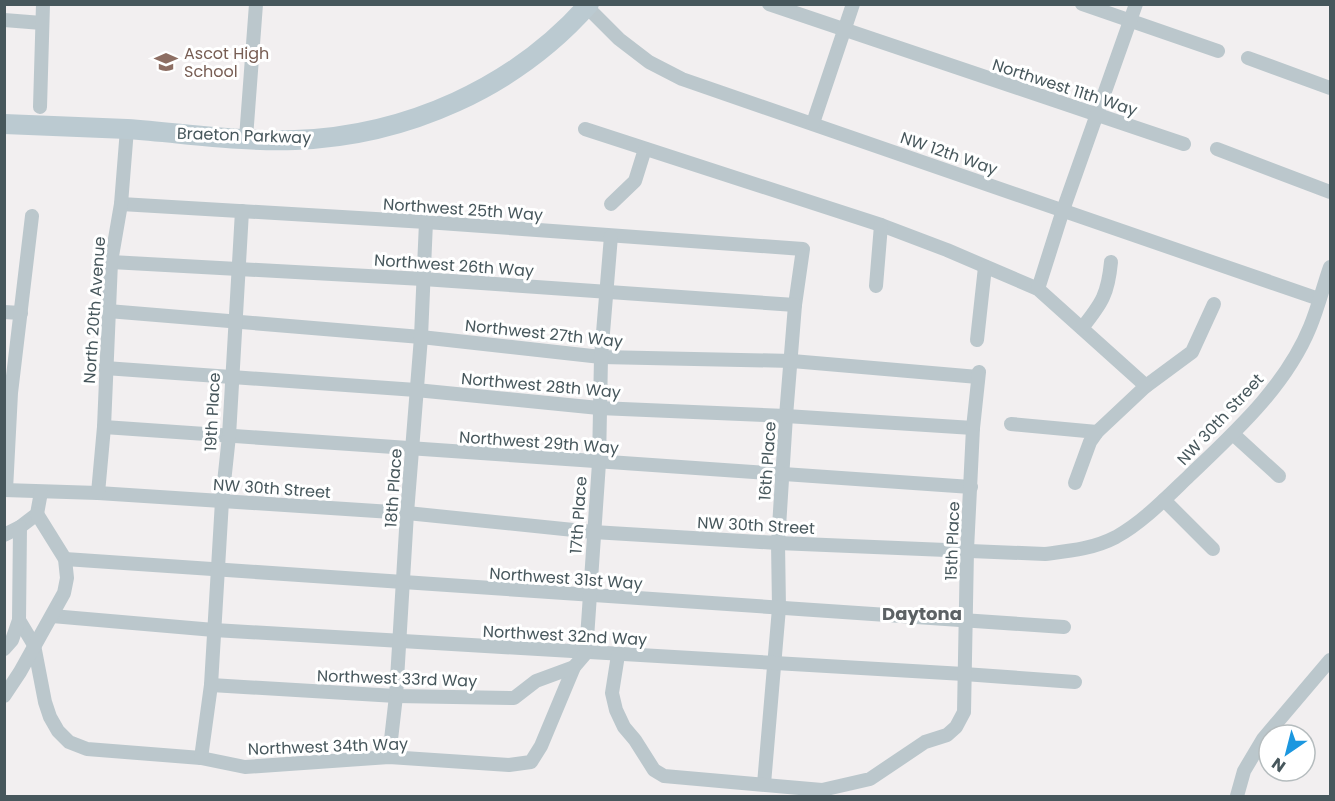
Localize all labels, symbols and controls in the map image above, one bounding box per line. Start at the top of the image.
place label: Ascot High School [184,42,269,83]
school or university icon: Ascot High School [153,49,179,75]
street label: Northwest 11th Way [989,53,1140,122]
street label: Braeton Parkway [176,122,312,149]
street label: NW 12th Way [897,126,1000,181]
street label: Northwest 25th Way [382,192,544,227]
street label: North 20th Avenue [78,236,111,384]
street label: Northwest 26th Way [373,248,535,283]
street label: Northwest 27th Way [464,314,624,353]
street label: Northwest 28th Way [460,367,622,404]
street label: NW 30th Street [1172,368,1269,470]
street label: 19th Place [199,372,226,452]
street label: 16th Place [753,421,782,501]
street label: Northwest 29th Way [458,425,620,460]
street label: 18th Place [379,448,408,528]
street label: NW 30th Street [212,473,332,504]
street label: 17th Place [564,475,593,555]
street label: 15th Place [940,501,965,581]
street label: NW 30th Street [697,511,816,540]
street label: Northwest 31st Way [489,562,643,595]
district label: Daytona [882,601,962,626]
street label: Northwest 32nd Way [482,620,648,651]
street label: Northwest 33rd Way [316,664,478,693]
north arrow [1257,723,1317,783]
street label: Northwest 34th Way [248,732,409,761]
text: N [1267,752,1290,778]

